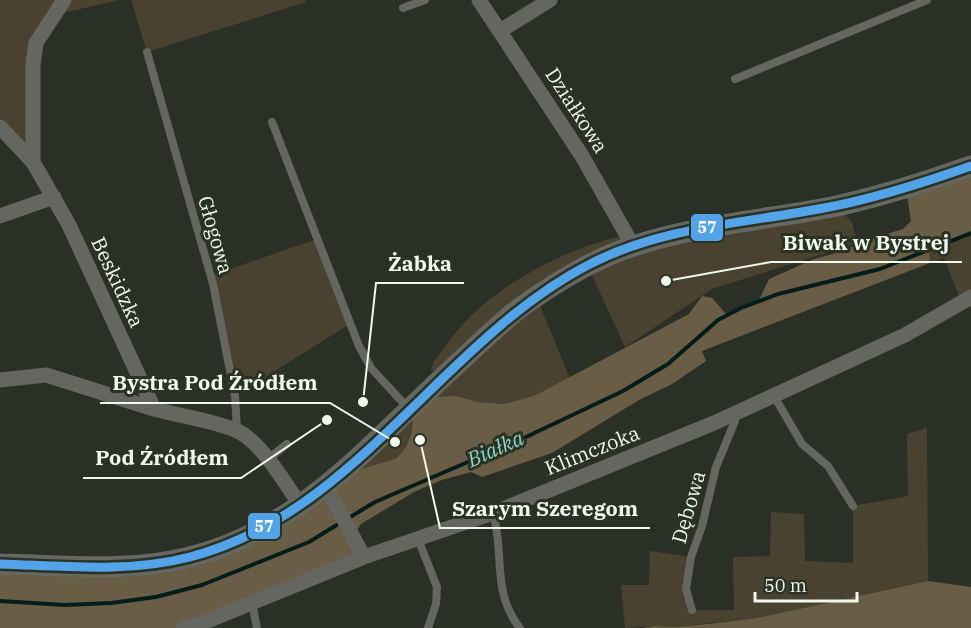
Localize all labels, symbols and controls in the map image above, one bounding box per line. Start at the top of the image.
street label: Działkowa [539,62,615,158]
street label: Głogowa [192,193,240,277]
line badge: 57 [690,213,724,242]
text: 57 [697,217,717,237]
callout: Biwak w Bystrej [771,223,962,262]
text: Biwak w Bystrej [783,228,949,256]
street label: Beskidzka [85,232,151,332]
callout: Żabka [376,244,464,283]
text: Żabka [388,249,452,277]
callout: Bystra Pod Źródłem [100,364,330,403]
text: Bystra Pod Źródłem [112,368,318,396]
street label: Klimczoka [541,419,643,481]
water label: Białka [461,423,528,473]
callout: Pod Źródłem [83,439,241,478]
text: Pod Źródłem [95,443,229,471]
street label: Dębowa [665,467,711,547]
callout: Szarym Szeregom [440,489,650,528]
text: Szarym Szeregom [452,494,638,522]
line badge: 57 [247,512,281,540]
text: 57 [254,516,274,536]
scale bar [755,565,857,603]
text: 50 m [764,574,807,597]

